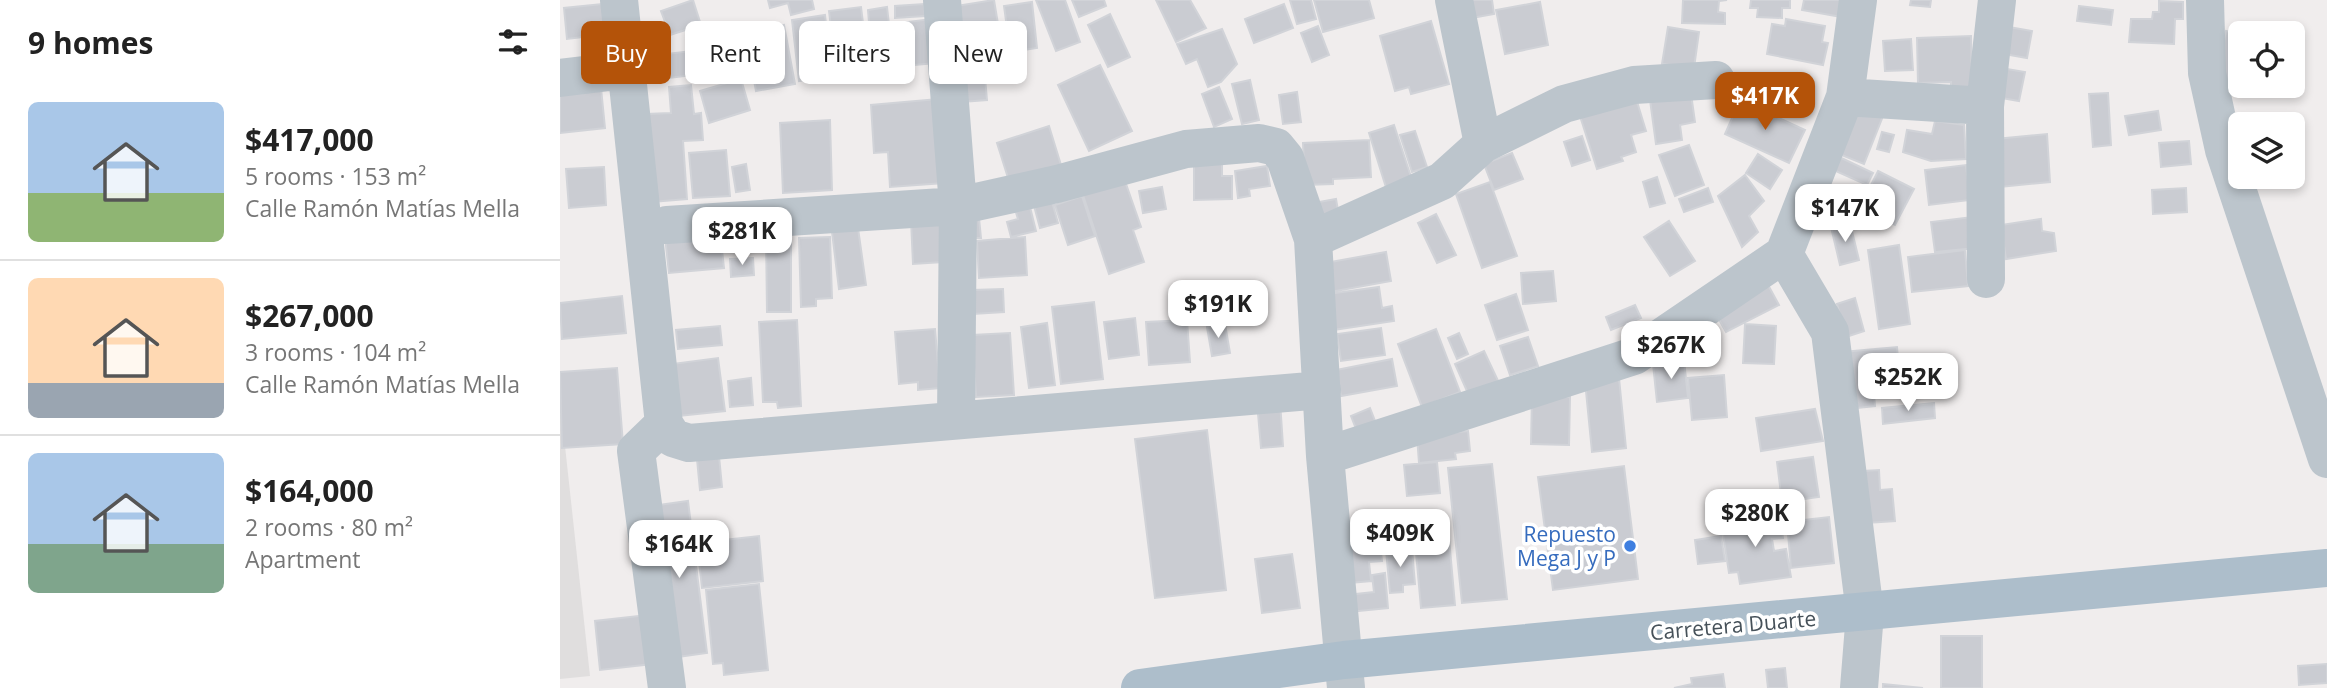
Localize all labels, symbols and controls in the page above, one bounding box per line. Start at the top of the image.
chip: Buy [581,21,671,84]
chip: Rent [685,21,785,84]
chip: Filters [799,21,915,84]
chip: New [929,21,1027,84]
map controls [2228,21,2305,189]
button: locate [2228,21,2305,98]
text: 9 homes [28,22,153,63]
icon: filters [494,23,532,61]
pin: $417K [1716,72,1814,132]
text: $417K [1731,79,1799,111]
button: layers [2228,112,2305,189]
text: $417,000 [245,119,374,160]
icon: home [84,130,168,214]
text: 5 rooms · 153 m² [245,160,426,192]
pin: $147K [1796,184,1894,244]
text: $147K [1811,191,1879,223]
text: Calle Ramón Matías Mella [245,192,520,224]
pin: $281K [693,208,791,267]
text: $281K [708,214,776,246]
pin: $191K [1169,280,1267,340]
text: $191K [1184,287,1252,319]
text: $267,000 [245,295,374,336]
icon: home [84,306,168,390]
pin: $267K [1622,322,1720,381]
text: $267K [1637,328,1705,360]
text: 3 rooms · 104 m² [245,336,426,368]
pin: $252K [1859,354,1957,413]
text: $252K [1874,360,1942,392]
text: Calle Ramón Matías Mella [245,368,520,400]
text: $164,000 [245,470,374,511]
icon: home [84,481,168,565]
pin: $280K [1706,490,1804,549]
text: $280K [1721,496,1789,528]
pin: $409K [1351,510,1449,569]
text: 2 rooms · 80 m² [245,511,413,543]
text: $409K [1366,516,1434,548]
pin: $164K [630,520,728,580]
place label: Repuesto Mega J y P [1517,520,1616,572]
text: $164K [645,527,713,559]
marker: Repuesto Mega J y P [1622,538,1638,554]
text: Apartment [245,543,361,575]
street label: Carretera Duarte [1649,604,1817,646]

